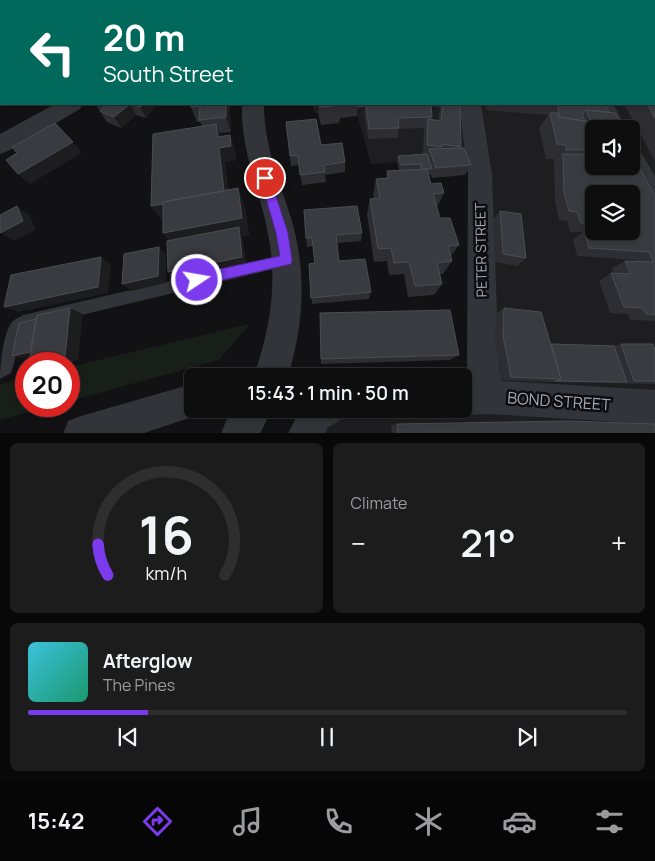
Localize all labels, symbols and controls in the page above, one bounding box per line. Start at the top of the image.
text: 20 m [103,14,185,62]
icon: left [20,20,85,85]
text: South Street [103,59,234,89]
map controls [585,120,640,240]
button: sound [585,120,640,175]
pin [244,157,286,199]
icon: arrive [251,164,279,192]
button: layers [585,185,640,240]
street label: PETER STREET [470,202,491,297]
position arrow [170,253,222,305]
speed limit sign: 20 [15,352,80,417]
text: 15:43 · 1 min · 50 m [247,380,409,406]
street label: BOND STREET [507,386,612,416]
text: Climate [351,492,407,514]
text: 16 [139,499,194,570]
text: 21° [461,516,516,568]
text: − [351,524,366,562]
text: + [611,524,627,562]
text: km/h [145,561,187,585]
text: Afterglow [103,648,192,674]
text: The Pines [103,674,175,696]
icon: previous [114,723,142,751]
icon: pause [313,723,341,751]
icon: next [513,723,541,751]
icon: directions [140,804,175,839]
icon: music [230,804,265,839]
icon: phone [321,804,356,839]
icon: climate [411,804,446,839]
icon: car [502,804,537,839]
icon: filters [592,804,627,839]
text: 15:42 [28,806,84,836]

